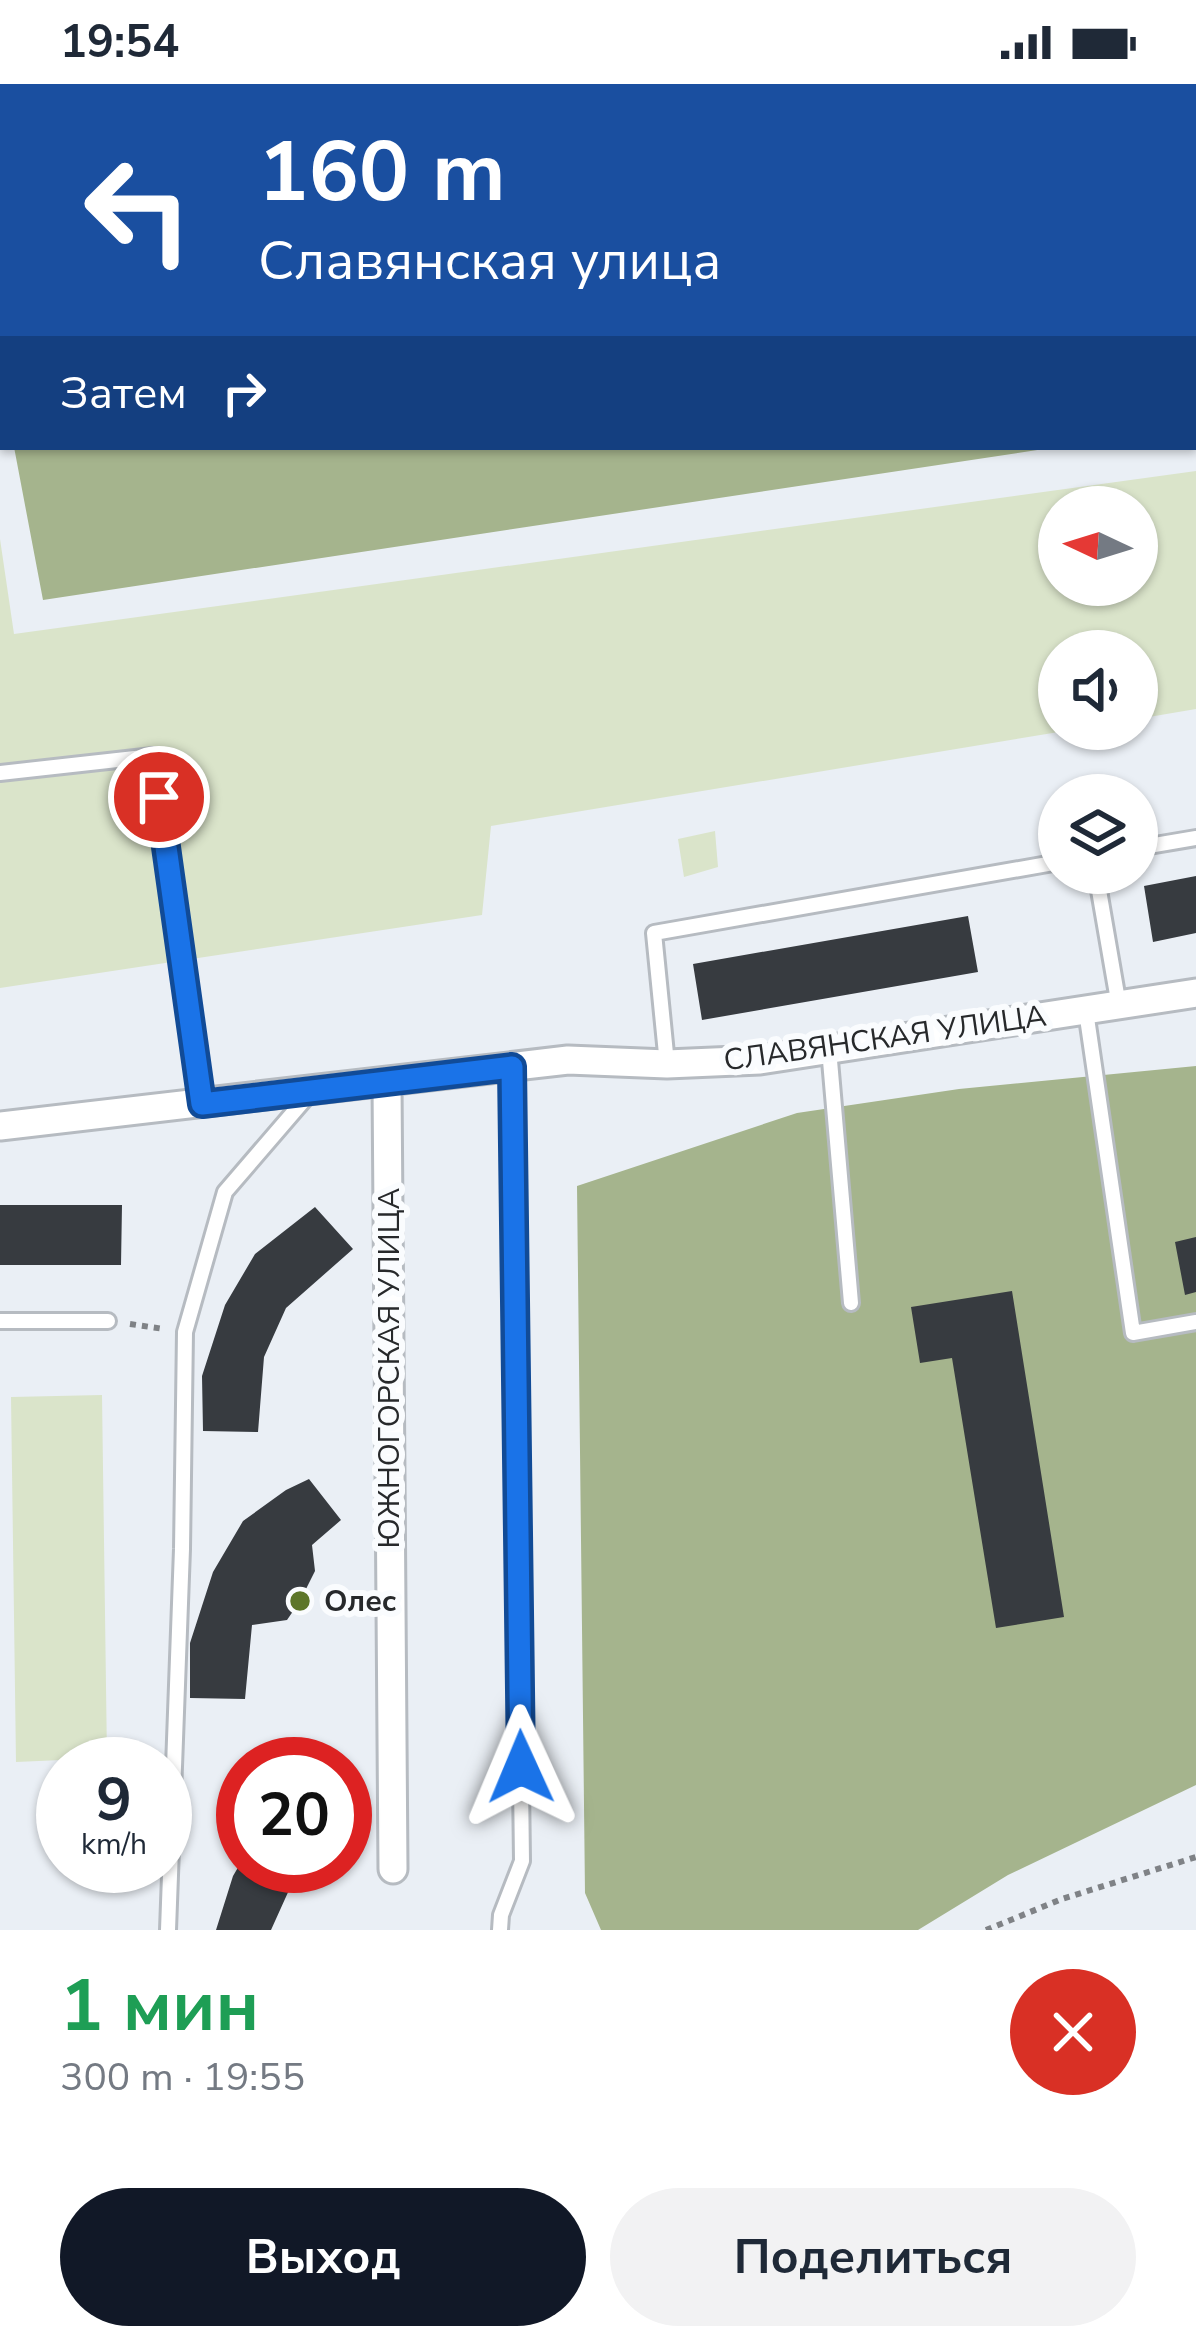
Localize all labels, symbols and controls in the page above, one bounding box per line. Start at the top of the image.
text: 19:54 [60,12,179,73]
text: 160 m [258,115,506,230]
icon: left [60,132,216,288]
text: Славянская улица [258,224,721,298]
icon: right [211,360,277,426]
text: Затем [60,363,187,424]
north arrow [1038,486,1158,606]
map controls [1038,486,1158,894]
button: sound [1038,630,1158,750]
pin [108,746,210,848]
icon: arrive [126,764,192,830]
button: layers [1038,774,1158,894]
street label: СЛАВЯНСКАЯ УЛИЦА [721,996,1049,1081]
street label: ЮЖНОГОРСКАЯ УЛИЦА [369,1187,410,1548]
place label: Олес [324,1581,397,1622]
marker: Олес [287,1588,313,1614]
position arrow [458,1704,584,1830]
speed limit sign: 20 [216,1737,372,1893]
text: 9 [96,1759,132,1841]
text: km/h [81,1824,147,1865]
text: 1 мин [60,1957,259,2055]
button: close [1010,1969,1136,2095]
text: 300 m · 19:55 [60,2051,305,2104]
button: Выход [60,2188,586,2326]
button: Поделиться [610,2188,1136,2326]

